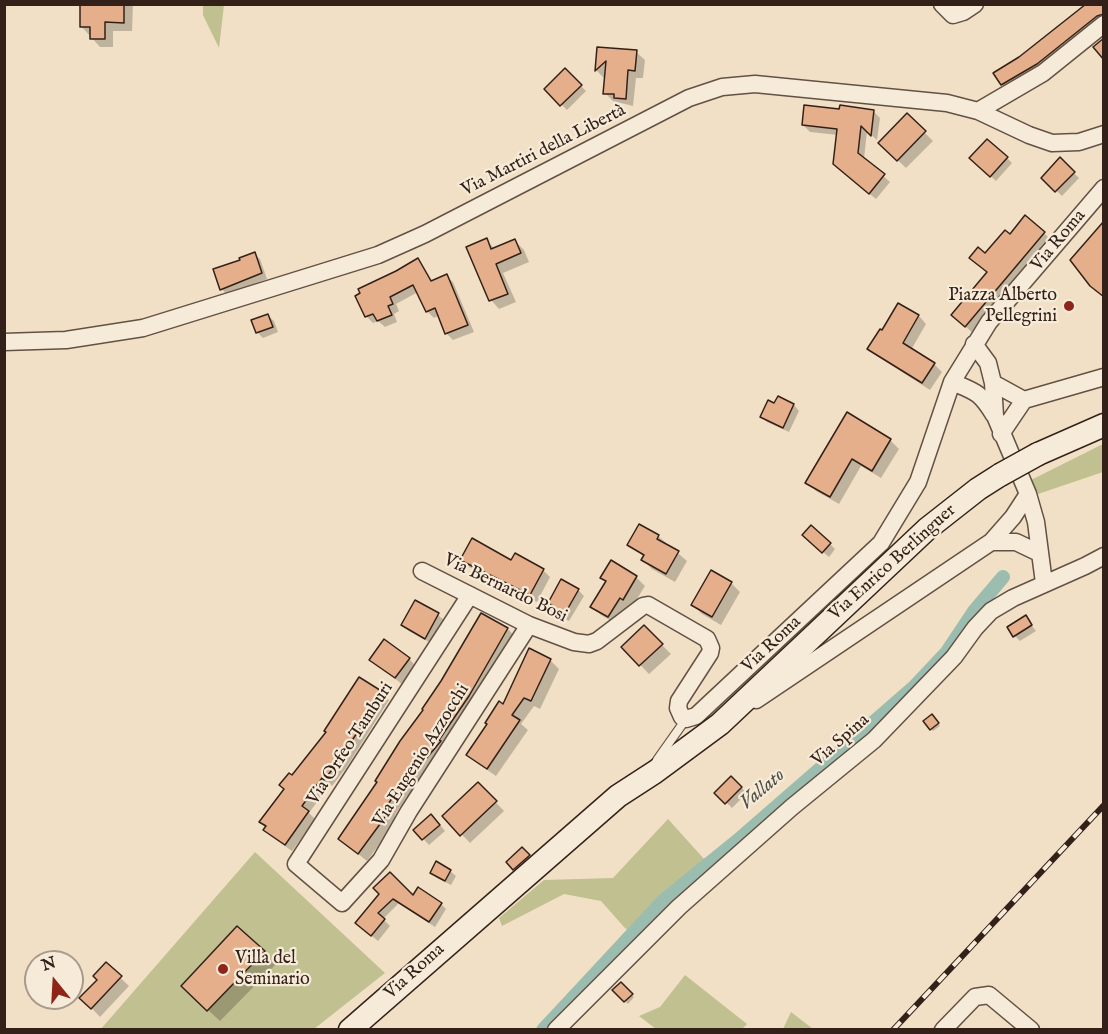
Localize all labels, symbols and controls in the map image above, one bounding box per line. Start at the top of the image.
street label: Via Martiri della Libertà [458,100,630,202]
street label: Via Roma [1027,206,1091,276]
place label: Piazza Alberto Pellegrini [948,285,1057,328]
marker: Piazza Alberto Pellegrini [1062,299,1076,313]
street label: Via Enrico Berlinguer [825,500,961,626]
street label: Via Bernardo Bosi [440,550,570,628]
street label: Via Roma [738,612,806,678]
street label: Via Orfeo Tamburi [303,679,399,809]
street label: Via Eugenio Azzocchi [369,681,475,831]
street label: Via Spina [808,710,874,772]
water label: Vallato [736,764,790,816]
street label: Via Roma [381,939,449,1005]
place label: Villa del Seminario [235,948,310,990]
north arrow [24,950,84,1010]
text: N [39,953,59,976]
marker: Villa del Seminario [216,962,230,976]

